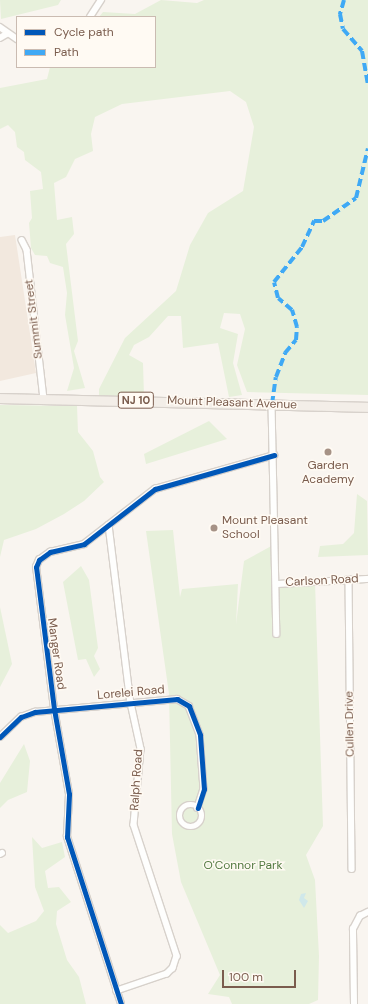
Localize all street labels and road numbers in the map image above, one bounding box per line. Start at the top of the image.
street label: Summit Street [22,278,46,360]
road number: NJ 10 [117,391,155,409]
street label: Mount Pleasant Avenue [167,394,297,412]
street label: Carlson Road [285,572,359,590]
street label: Manger Road [44,617,68,691]
street label: Lorelei Road [97,683,165,703]
street label: Cullen Drive [342,691,358,757]
street label: Ralph Road [128,749,146,811]

